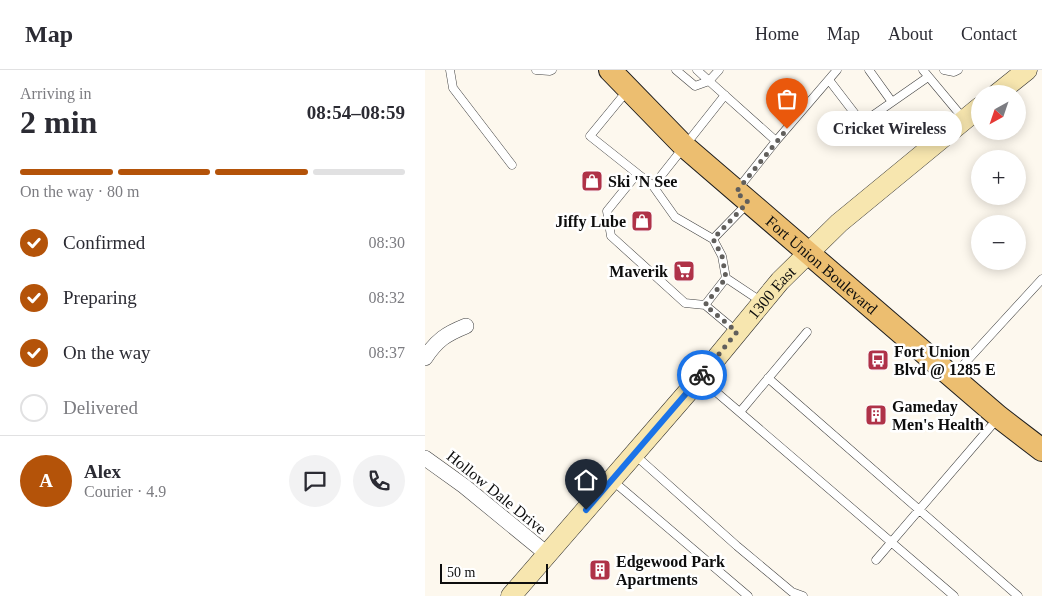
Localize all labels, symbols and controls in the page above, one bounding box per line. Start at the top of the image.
text: Map [25,21,73,47]
text: Home [755,24,799,44]
text: Map [827,24,860,44]
text: About [888,24,933,44]
text: Contact [961,24,1017,44]
pin [766,78,808,129]
text: Arriving in [20,85,92,102]
icon: bag [773,85,801,113]
north arrow [971,85,1026,140]
map controls [971,85,1026,270]
text: 08:54–08:59 [307,102,405,123]
text: 2 min [20,104,97,140]
callout: Cricket Wireless [817,112,962,146]
text: Cricket Wireless [833,120,946,137]
button: + [971,150,1026,205]
shop icon: Ski 'N See [580,169,604,193]
place label: Ski 'N See [608,173,677,190]
text: On the way · 80 m [20,183,140,200]
shop icon: Jiffy Lube [630,209,654,233]
street label: Fort Union Boulevard [762,212,881,318]
place label: Jiffy Lube [555,213,626,231]
button: − [971,215,1026,270]
icon: check [20,229,48,257]
text: Confirmed [63,232,145,253]
text: 08:30 [369,234,405,251]
supermarket icon: Maverik [672,259,696,283]
place label: Maverik [609,263,668,280]
street label: 1300 East [745,263,799,322]
icon: check [20,284,48,312]
text: Preparing [63,287,137,308]
text: 08:32 [369,289,405,306]
icon: check [20,339,48,367]
text: On the way [63,342,151,363]
place label: Fort Union Blvd @ 1285 E [894,343,996,379]
text: 08:37 [369,344,405,361]
bus stop icon: Fort Union Blvd @ 1285 E [866,348,890,372]
courier [677,350,727,400]
icon: bike [688,361,716,389]
text: Delivered [63,397,138,418]
place label: Gameday Men's Health [892,398,984,433]
building icon: Gameday Men's Health [864,403,888,427]
street label: Hollow Dale Drive [444,447,550,538]
button: chat [289,455,341,507]
button: phone [353,455,405,507]
pin [565,459,607,510]
text: Alex [84,461,121,482]
icon: home [572,466,600,494]
text: A [39,470,53,491]
text: Courier · 4.9 [84,483,166,500]
place label: Edgewood Park Apartments [616,553,725,589]
building icon: Edgewood Park Apartments [588,558,612,582]
scale bar [440,561,547,584]
text: 50 m [447,565,475,580]

